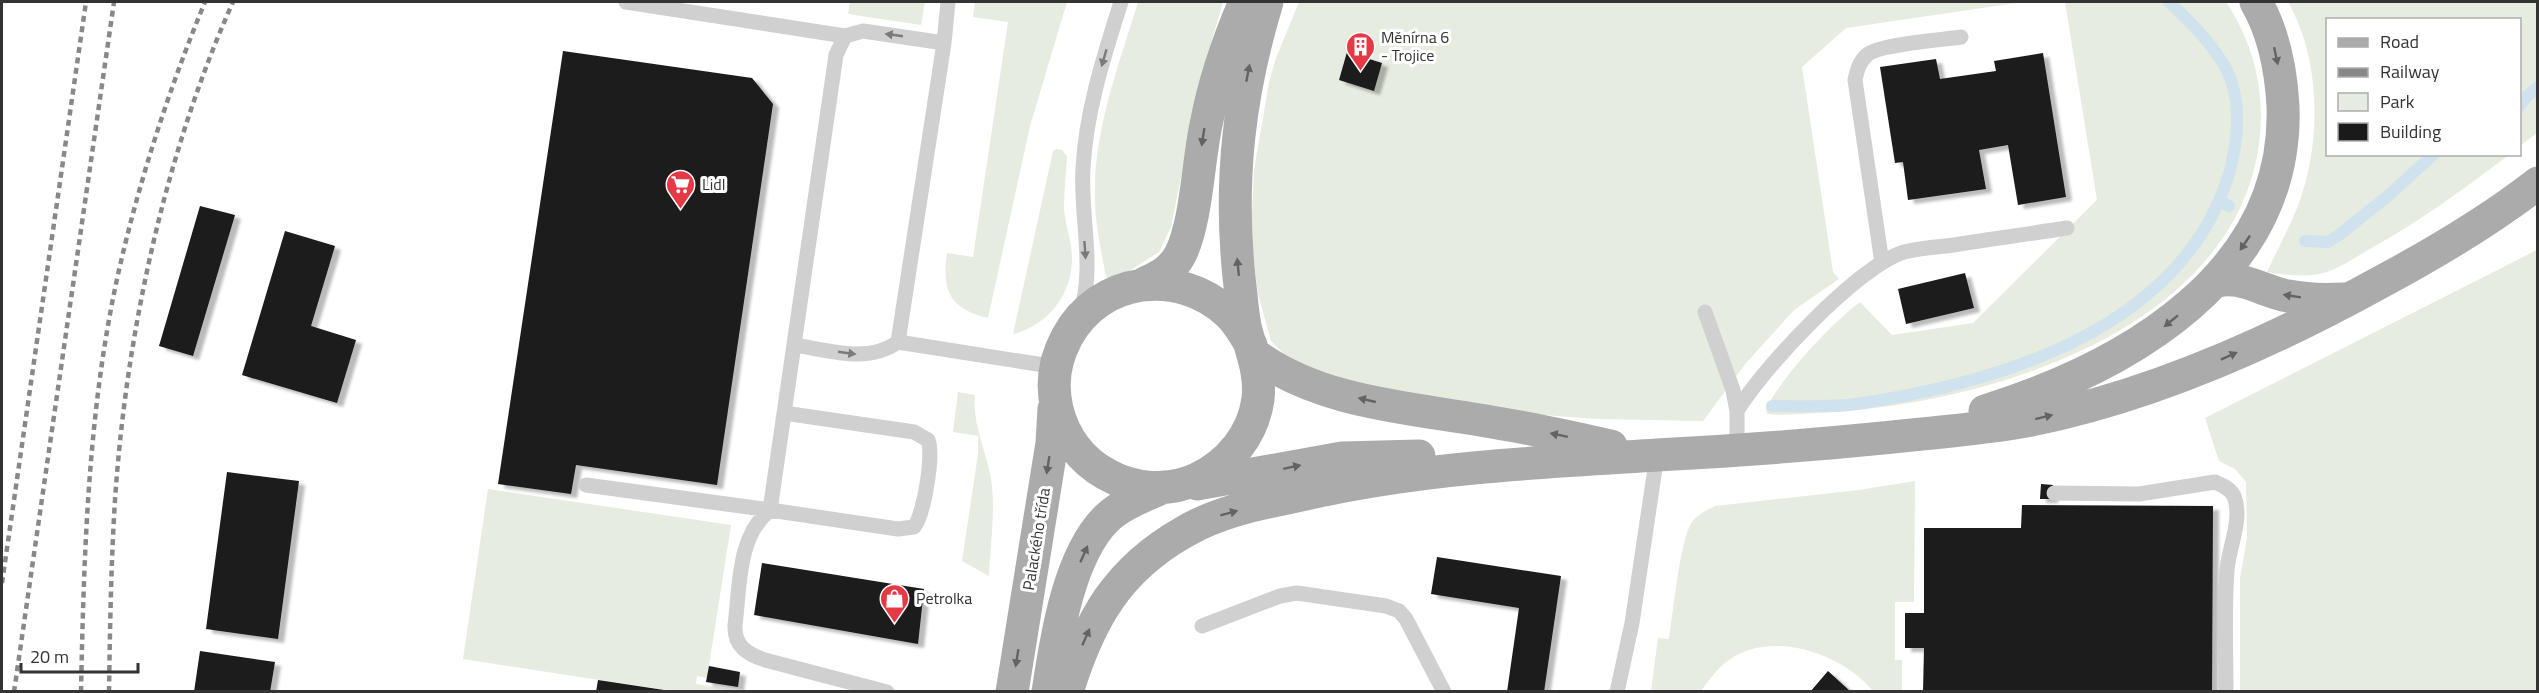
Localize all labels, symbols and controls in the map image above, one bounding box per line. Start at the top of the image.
legend [2326,18,2521,156]
place label: Měnírna 6 - Trojice [1381,25,1449,67]
text: Road [2380,28,2419,55]
building icon: Měnírna 6 - Trojice [1344,30,1376,72]
one-way arrow [885,31,904,40]
one-way arrow [2272,47,2281,66]
one-way arrow [1099,49,1108,67]
text: Railway [2380,58,2440,85]
one-way arrow [1244,63,1253,82]
text: Park [2380,88,2415,115]
text: Building [2380,118,2441,145]
one-way arrow [1199,128,1208,147]
supermarket icon: Lidl [665,168,697,210]
place label: Lidl [702,172,725,196]
one-way arrow [2240,235,2251,251]
one-way arrow [1080,241,1090,260]
one-way arrow [1233,257,1243,276]
one-way arrow [2282,292,2301,301]
one-way arrow [2164,314,2179,327]
one-way arrow [838,348,857,357]
one-way arrow [2220,352,2237,361]
one-way arrow [1358,394,1376,404]
one-way arrow [2035,412,2053,421]
one-way arrow [1549,430,1568,439]
one-way arrow [1043,456,1052,475]
one-way arrow [1282,462,1301,471]
street label: Palackého třída [1016,486,1056,592]
one-way arrow [1220,507,1238,517]
one-way arrow [1079,546,1088,563]
shop icon: Petrolka [879,582,911,624]
place label: Petrolka [916,586,972,610]
one-way arrow [1082,628,1091,645]
scale bar [21,636,138,674]
text: 20 m [30,643,69,670]
one-way arrow [1012,648,1021,667]

